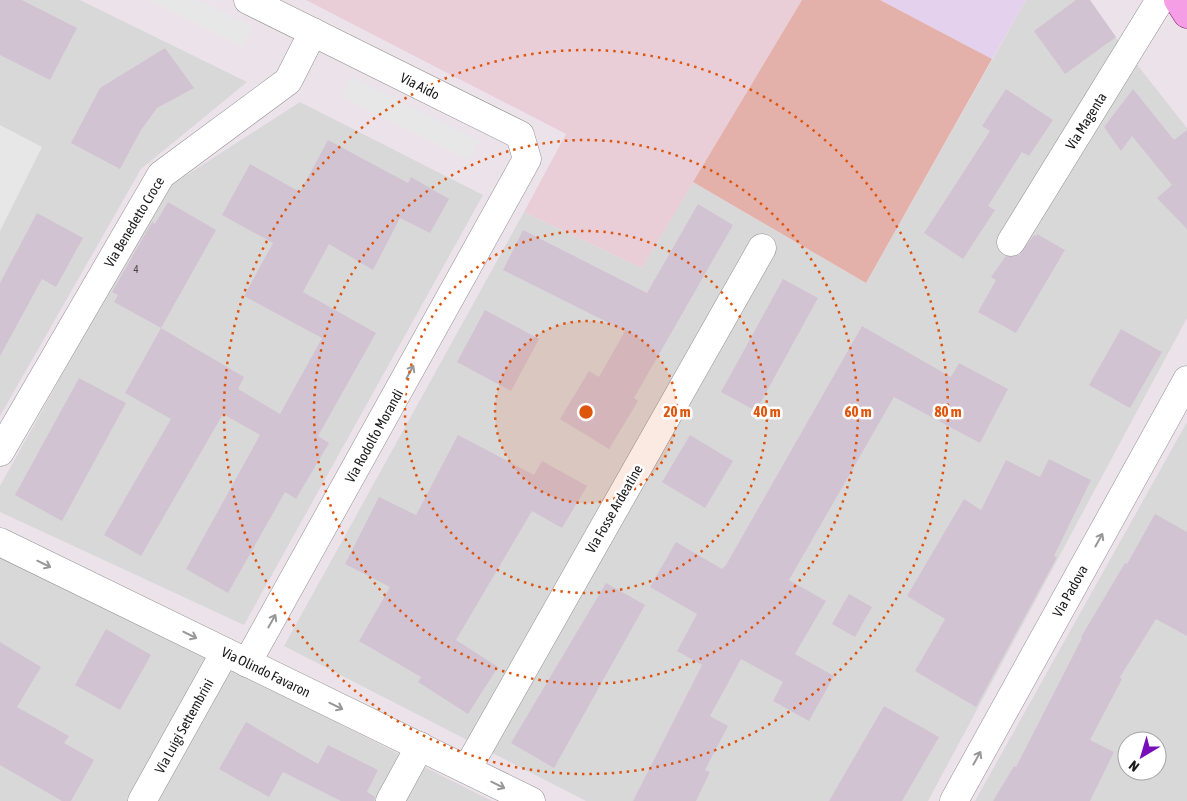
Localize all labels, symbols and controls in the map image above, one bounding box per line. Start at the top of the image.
street label: Via Aido [398,69,442,103]
street label: Via Magenta [1062,90,1110,152]
street label: Via Benedetto Croce [101,174,167,270]
house number: 4 [133,263,139,275]
one-way arrow [406,365,415,380]
street label: Via Rodolfo Morandi [342,386,406,486]
centre of rings [577,403,595,421]
text: 20 m [664,403,691,420]
text: 40 m [753,403,781,420]
text: 60 m [845,403,872,420]
text: 80 m [935,403,962,420]
street label: Via Fosse Ardeatine [582,462,646,556]
one-way arrow [1094,533,1104,547]
one-way arrow [36,560,51,569]
street label: Via Padova [1049,562,1091,620]
one-way arrow [267,614,277,629]
one-way arrow [182,631,197,640]
street label: Via Olindo Favaron [219,644,313,700]
street label: Via Luigi Settembrini [151,676,217,776]
one-way arrow [328,702,343,711]
north arrow [1117,731,1167,781]
one-way arrow [973,752,983,766]
text: N [1126,757,1142,775]
one-way arrow [490,780,505,790]

